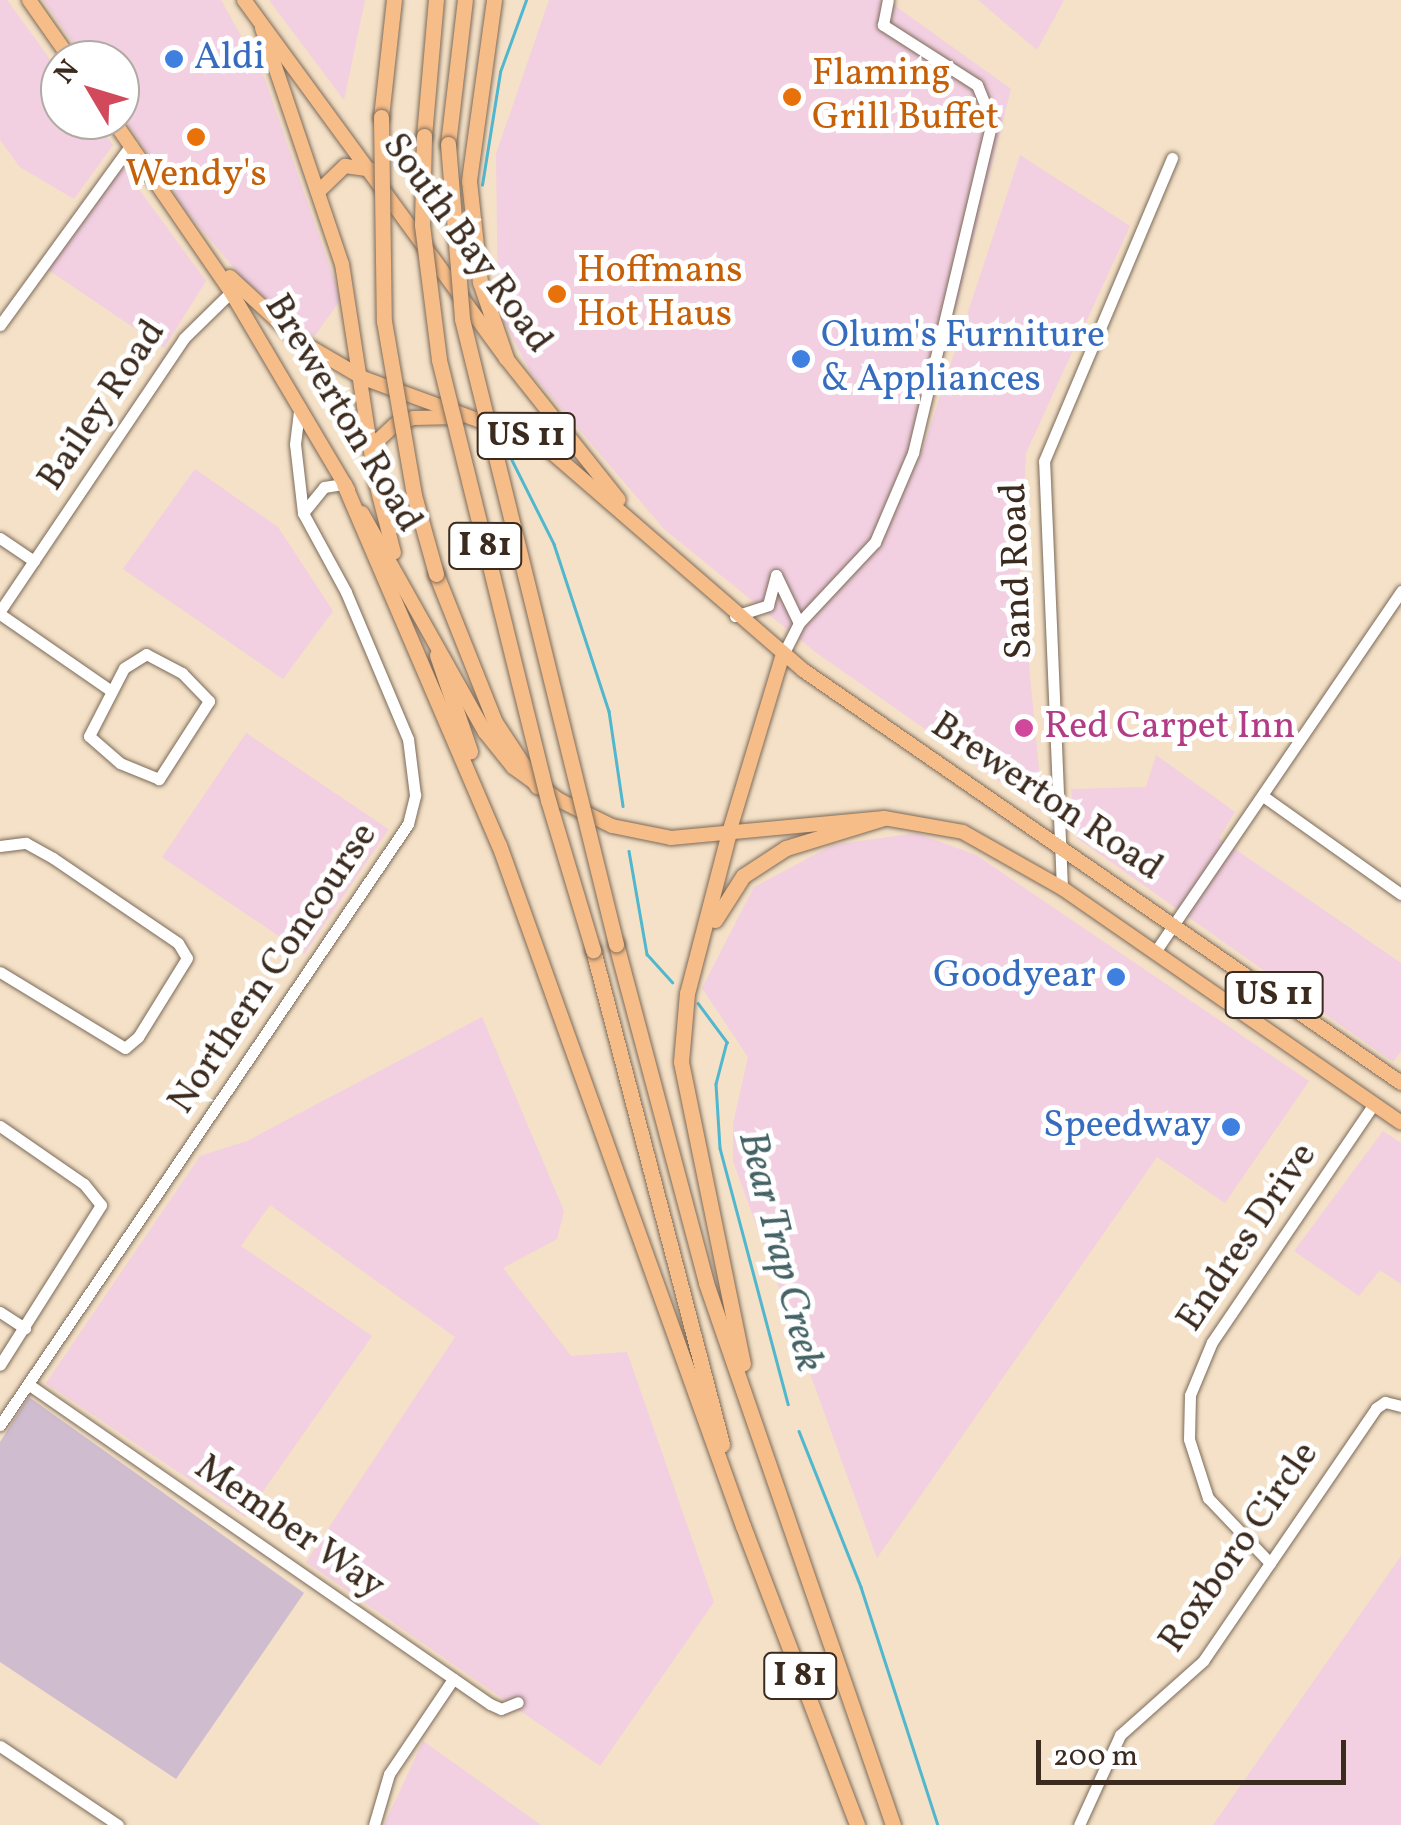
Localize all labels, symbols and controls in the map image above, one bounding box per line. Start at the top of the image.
place label: Aldi [194,36,265,82]
north arrow [40,40,140,140]
marker: Aldi [163,48,185,70]
text: N [46,52,89,92]
place label: Flaming Grill Buffet [812,52,999,142]
marker: Flaming Grill Buffet [781,86,803,108]
street label: South Bay Road [371,125,561,363]
marker: Wendy's [185,126,207,148]
place label: Wendy's [125,153,267,199]
place label: Hoffmans Hot Haus [577,249,743,338]
marker: Hoffmans Hot Haus [546,283,568,305]
street label: Brewerton Road [253,287,431,541]
street label: Bailey Road [29,312,177,500]
place label: Olum's Furniture & Appliances [821,314,1105,404]
marker: Olum's Furniture & Appliances [790,348,812,370]
road number: US 11 [476,406,576,466]
street label: Sand Road [992,482,1044,660]
road number: I 81 [448,516,522,576]
street label: Brewerton Road [922,704,1170,892]
place label: Red Carpet Inn [1044,705,1295,751]
marker: Red Carpet Inn [1013,717,1035,739]
street label: Northern Concourse [160,815,388,1123]
place label: Goodyear [933,954,1096,1000]
road number: US 11 [1224,965,1324,1025]
marker: Goodyear [1105,966,1127,988]
place label: Speedway [1043,1104,1211,1150]
marker: Speedway [1220,1116,1242,1138]
water label: Bear Trap Creek [726,1127,832,1377]
street label: Endres Drive [1168,1135,1328,1341]
street label: Roxboro Circle [1151,1434,1329,1662]
street label: Member Way [185,1446,393,1610]
road number: I 81 [762,1646,838,1706]
scale bar [1041,1720,1351,1782]
text: 200 m [1053,1736,1138,1778]

